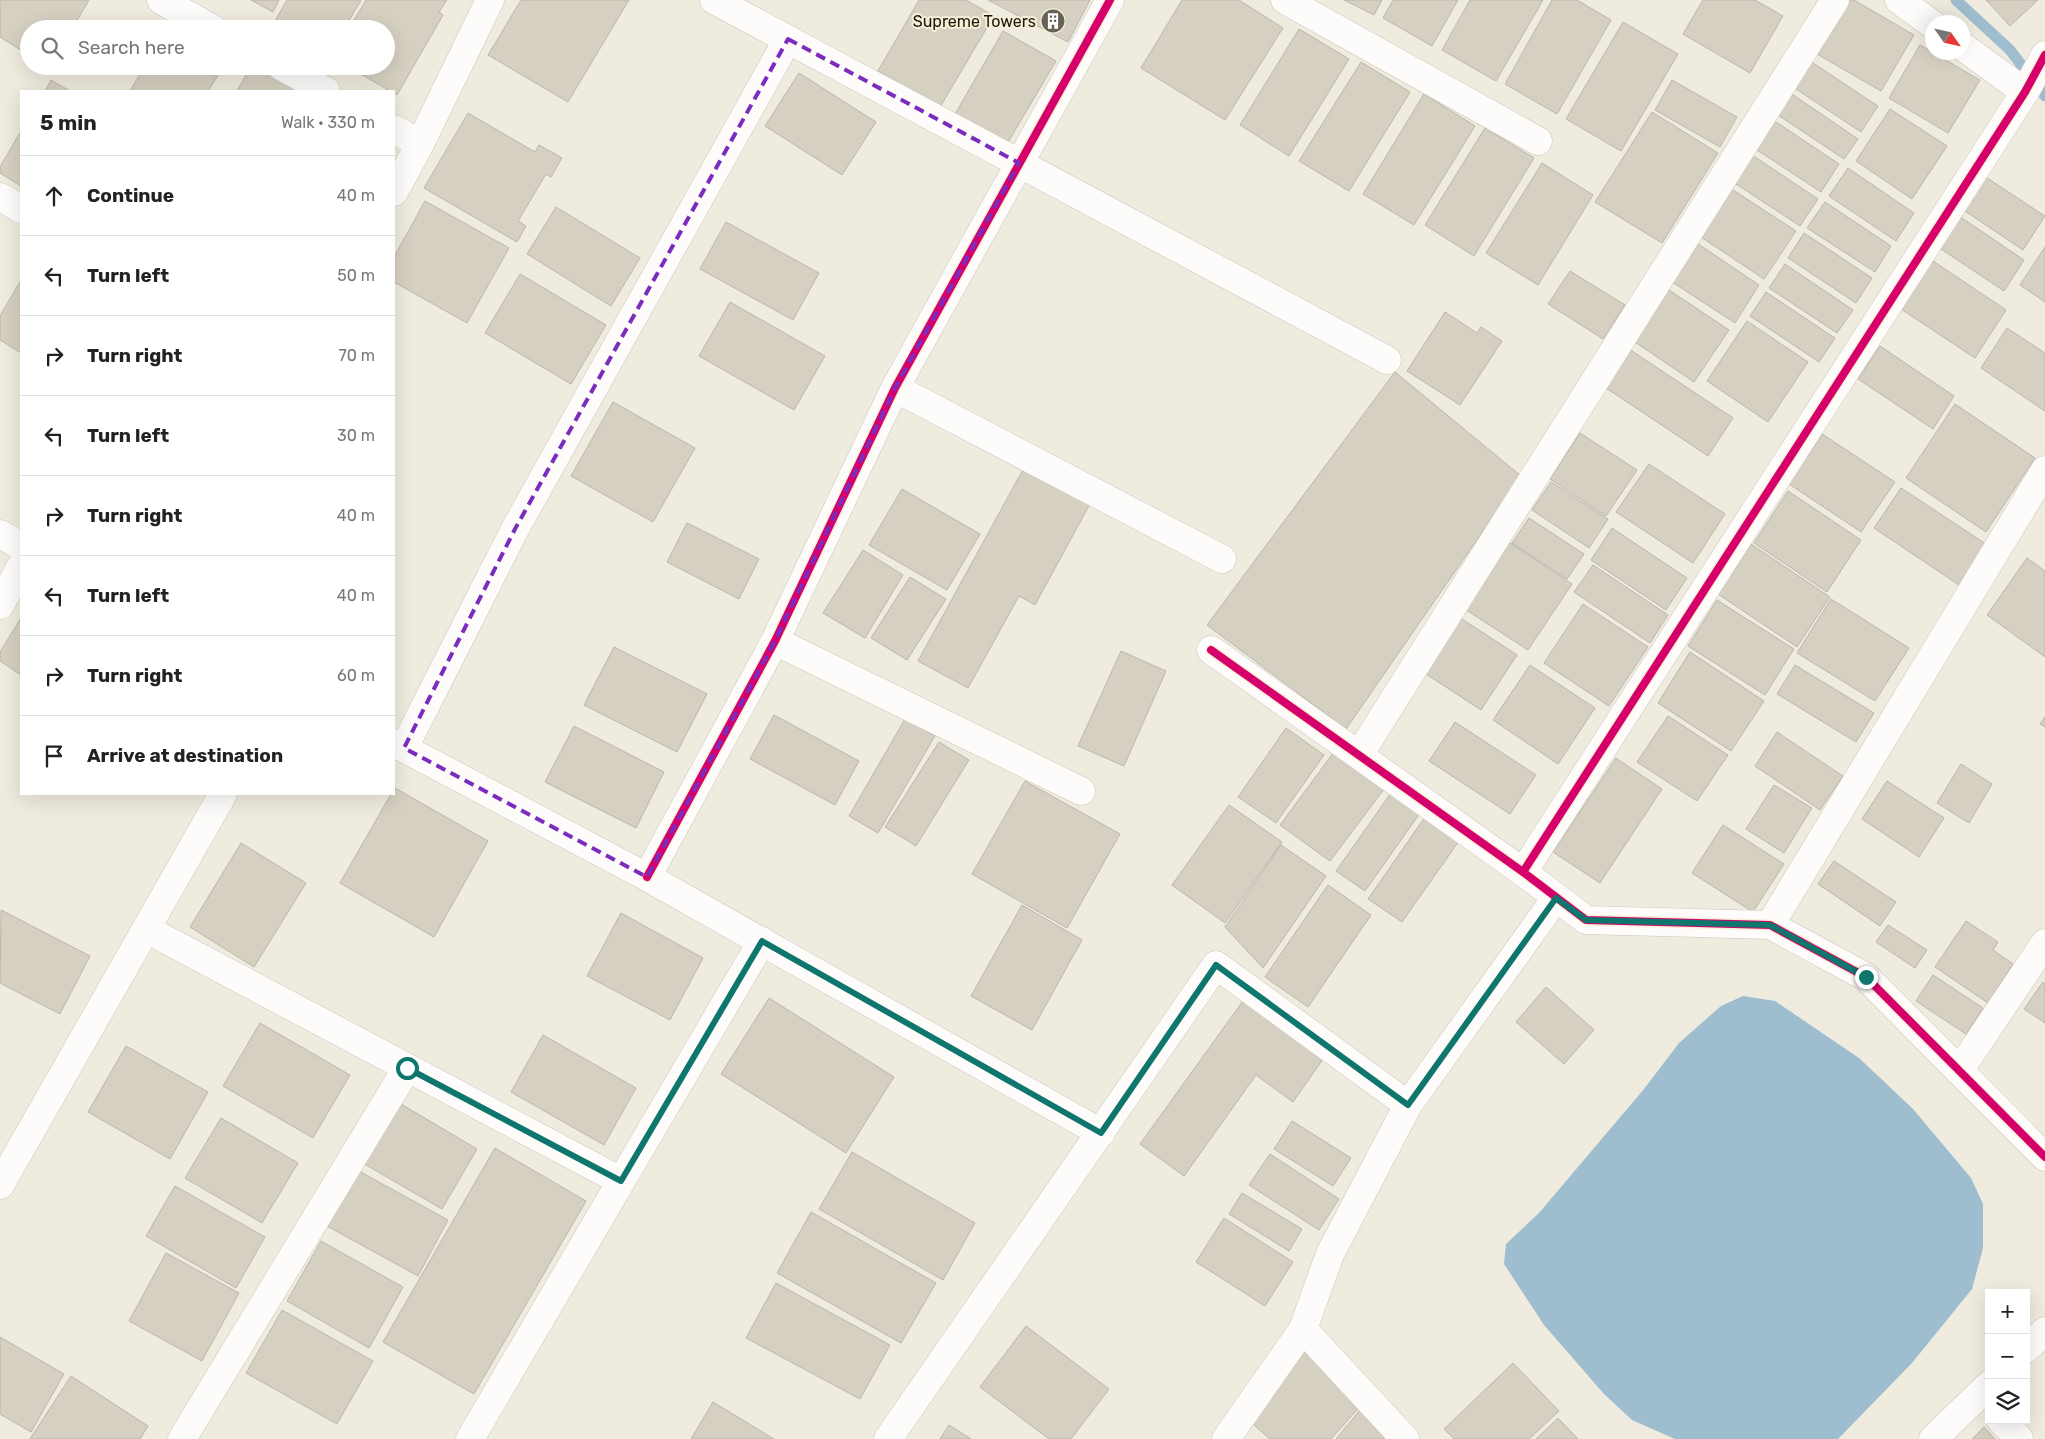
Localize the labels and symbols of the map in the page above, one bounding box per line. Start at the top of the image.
building icon: Supreme Towers [1040,8,1066,34]
place label: Supreme Towers [913,12,1036,31]
north arrow [1925,15,1970,60]
route end [1855,966,1878,989]
route start [396,1057,419,1080]

